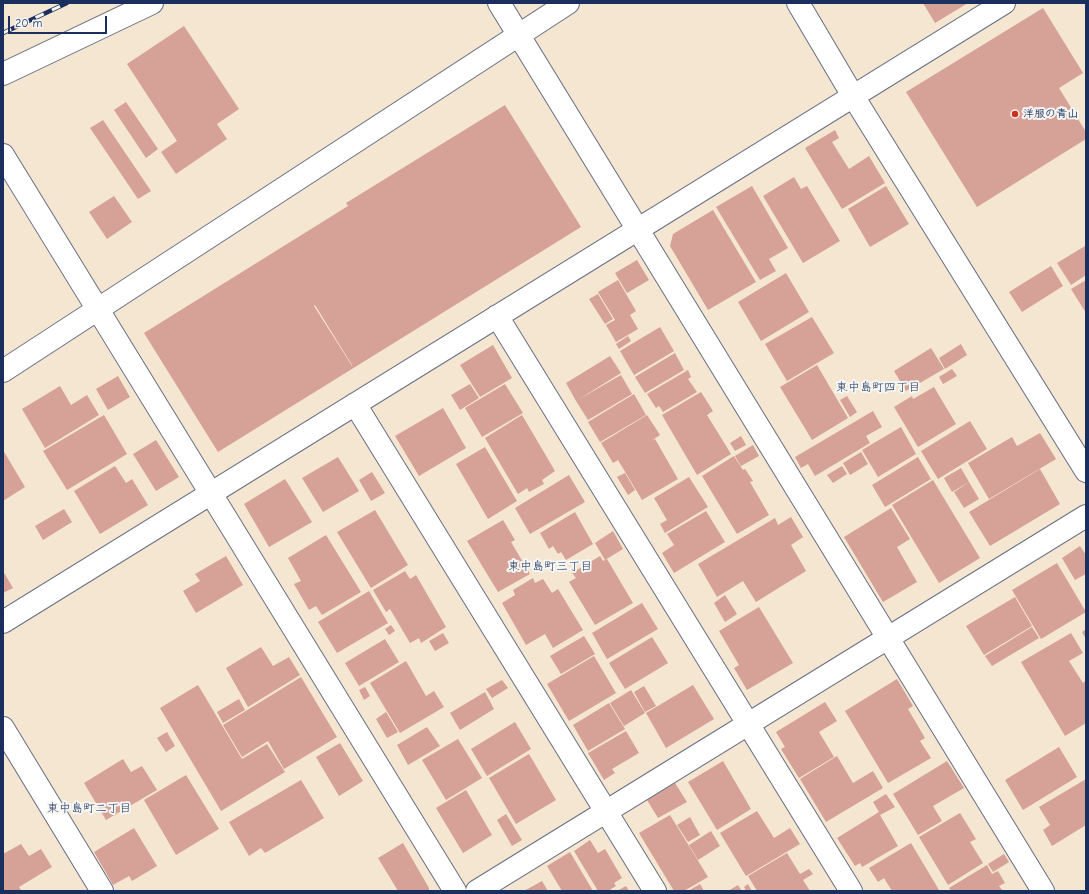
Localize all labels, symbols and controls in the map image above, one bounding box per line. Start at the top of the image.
scale bar [10,8,109,34]
text: 20 m [15,16,43,30]
place label: 洋服の青山 [1023,107,1078,121]
marker: 洋服の青山 [1010,109,1020,119]
district label: 東中島町四丁目 [836,381,920,395]
district label: 東中島町三丁目 [508,560,592,574]
district label: 東中島町二丁目 [47,802,131,816]

